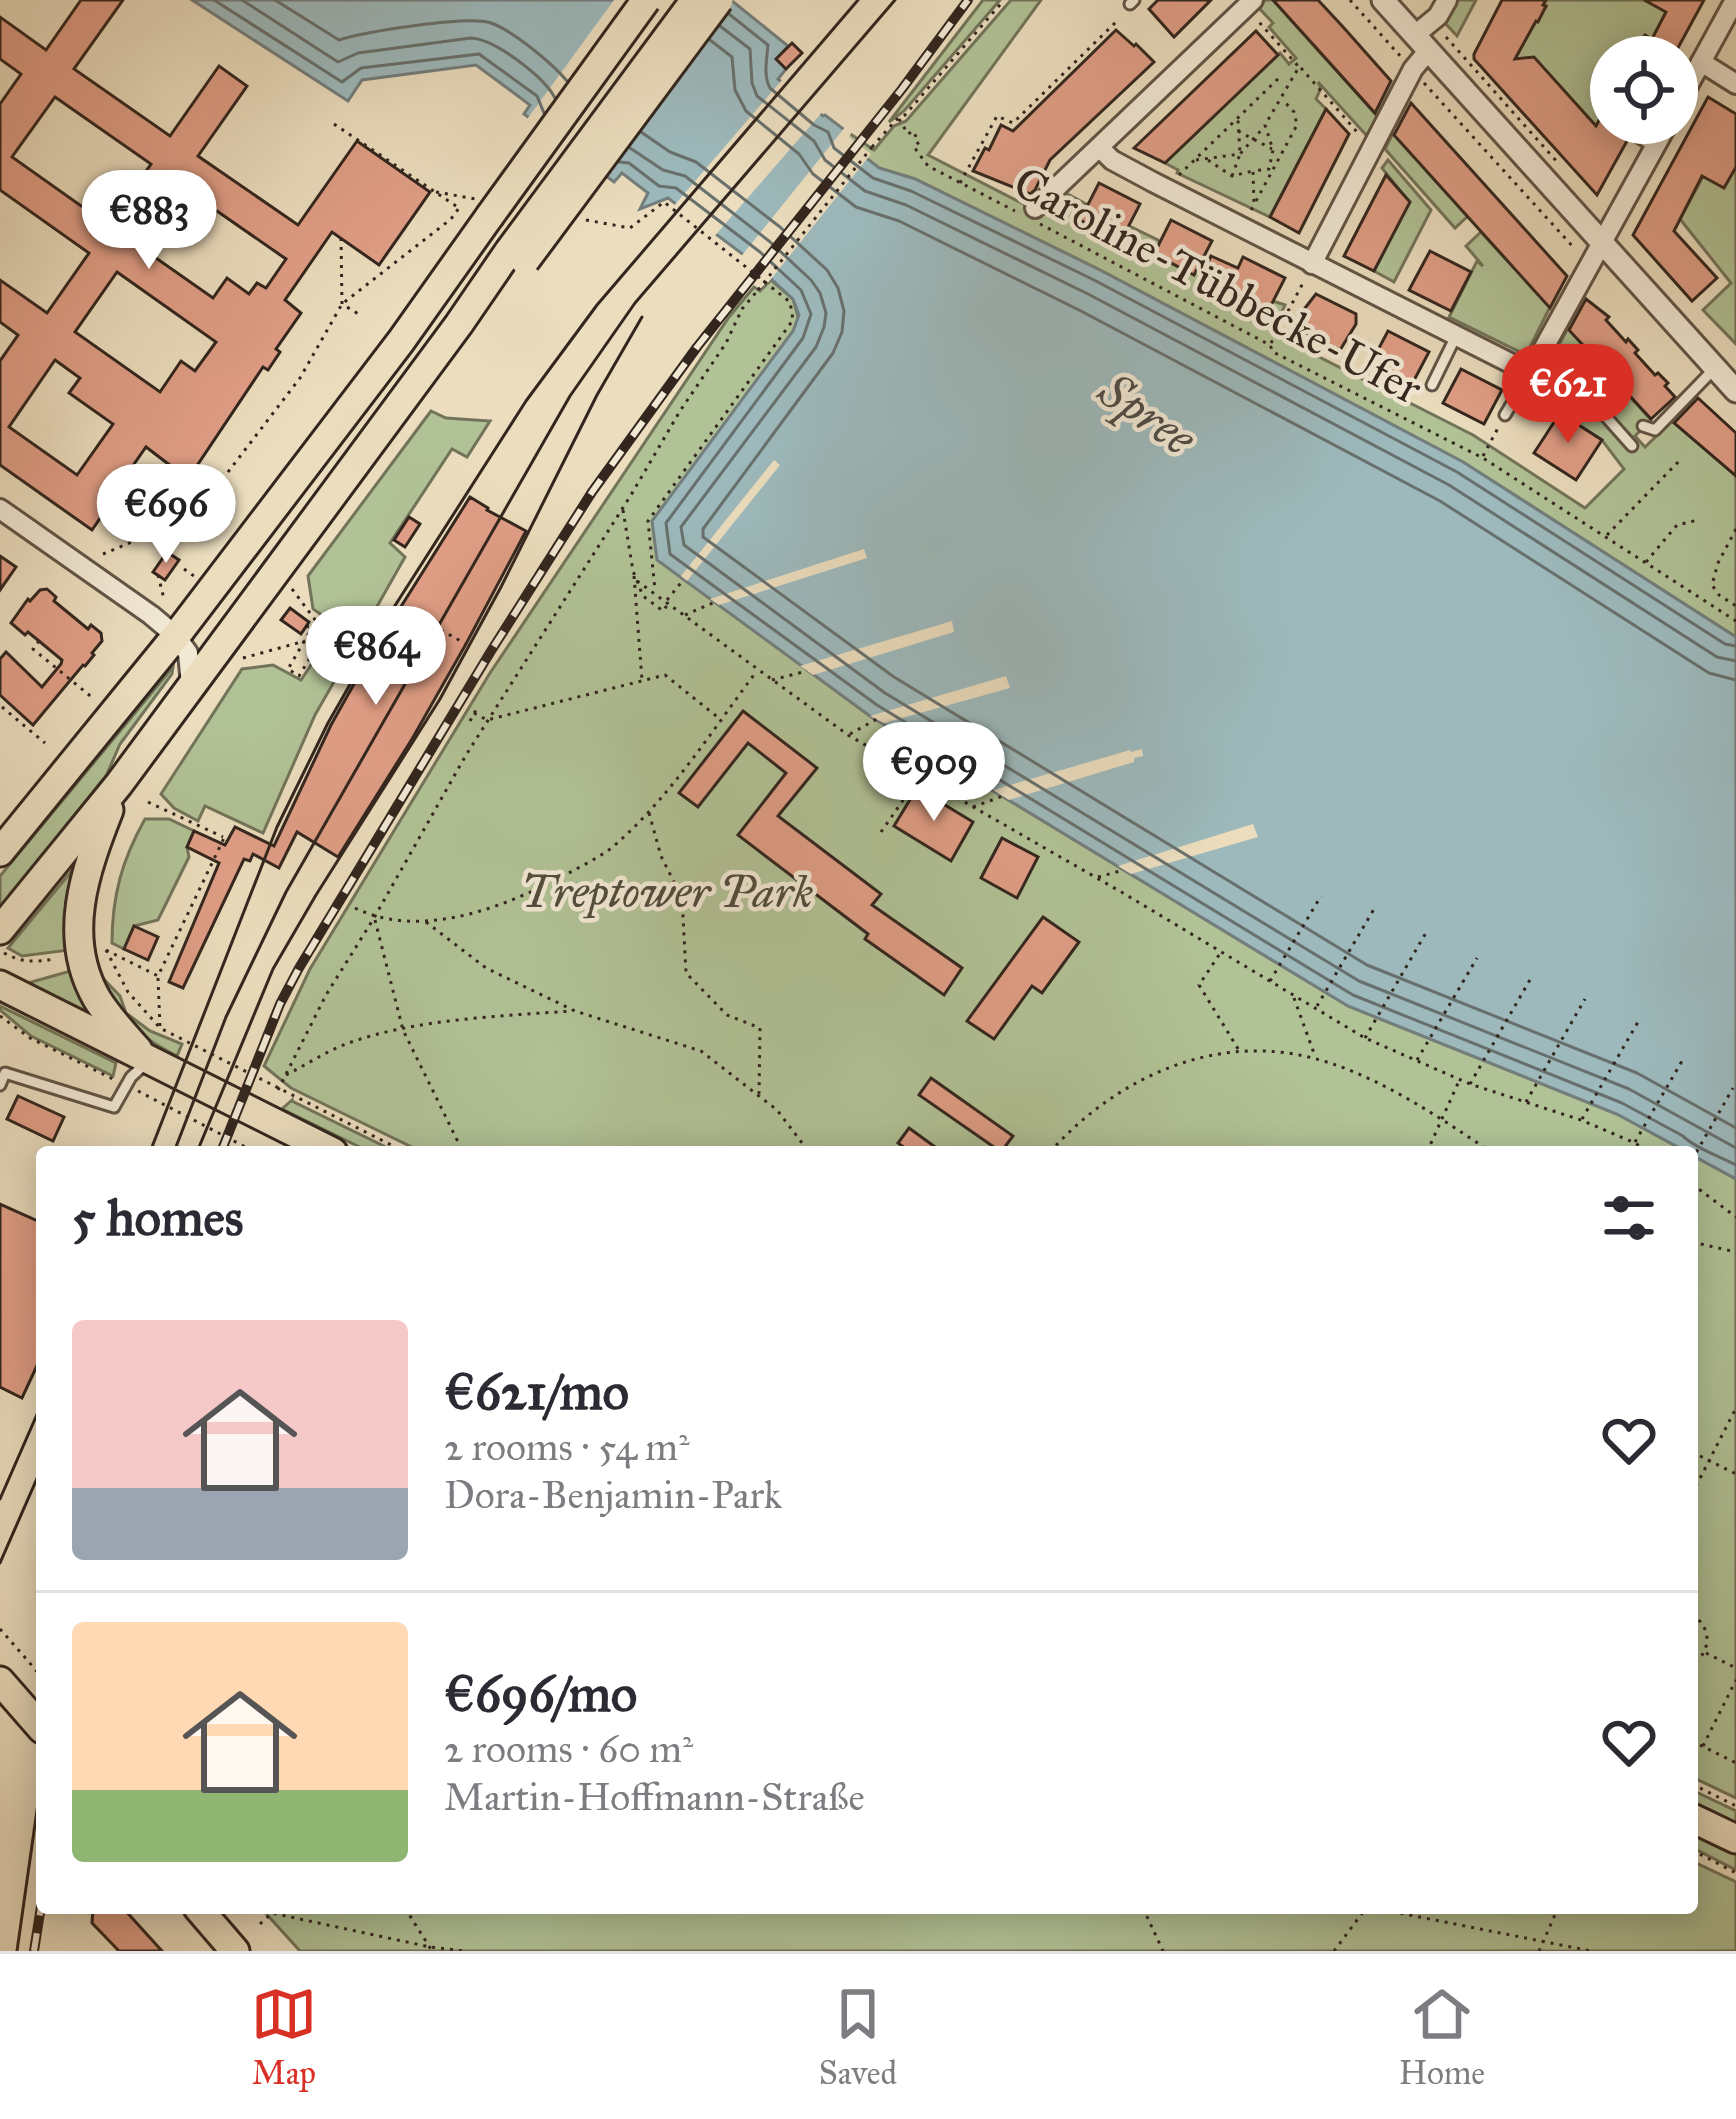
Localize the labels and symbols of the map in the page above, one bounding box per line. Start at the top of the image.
street label: Caroline-Tübbecke-Ufer [1005,154,1431,416]
pin: €883 [78,170,220,272]
pin: €621 [1497,344,1639,446]
water label: Spree [1086,360,1207,469]
pin: €696 [95,464,237,566]
pin: €864 [305,606,447,708]
pin: €909 [863,722,1005,824]
park label: Treptower Park [521,864,813,919]

